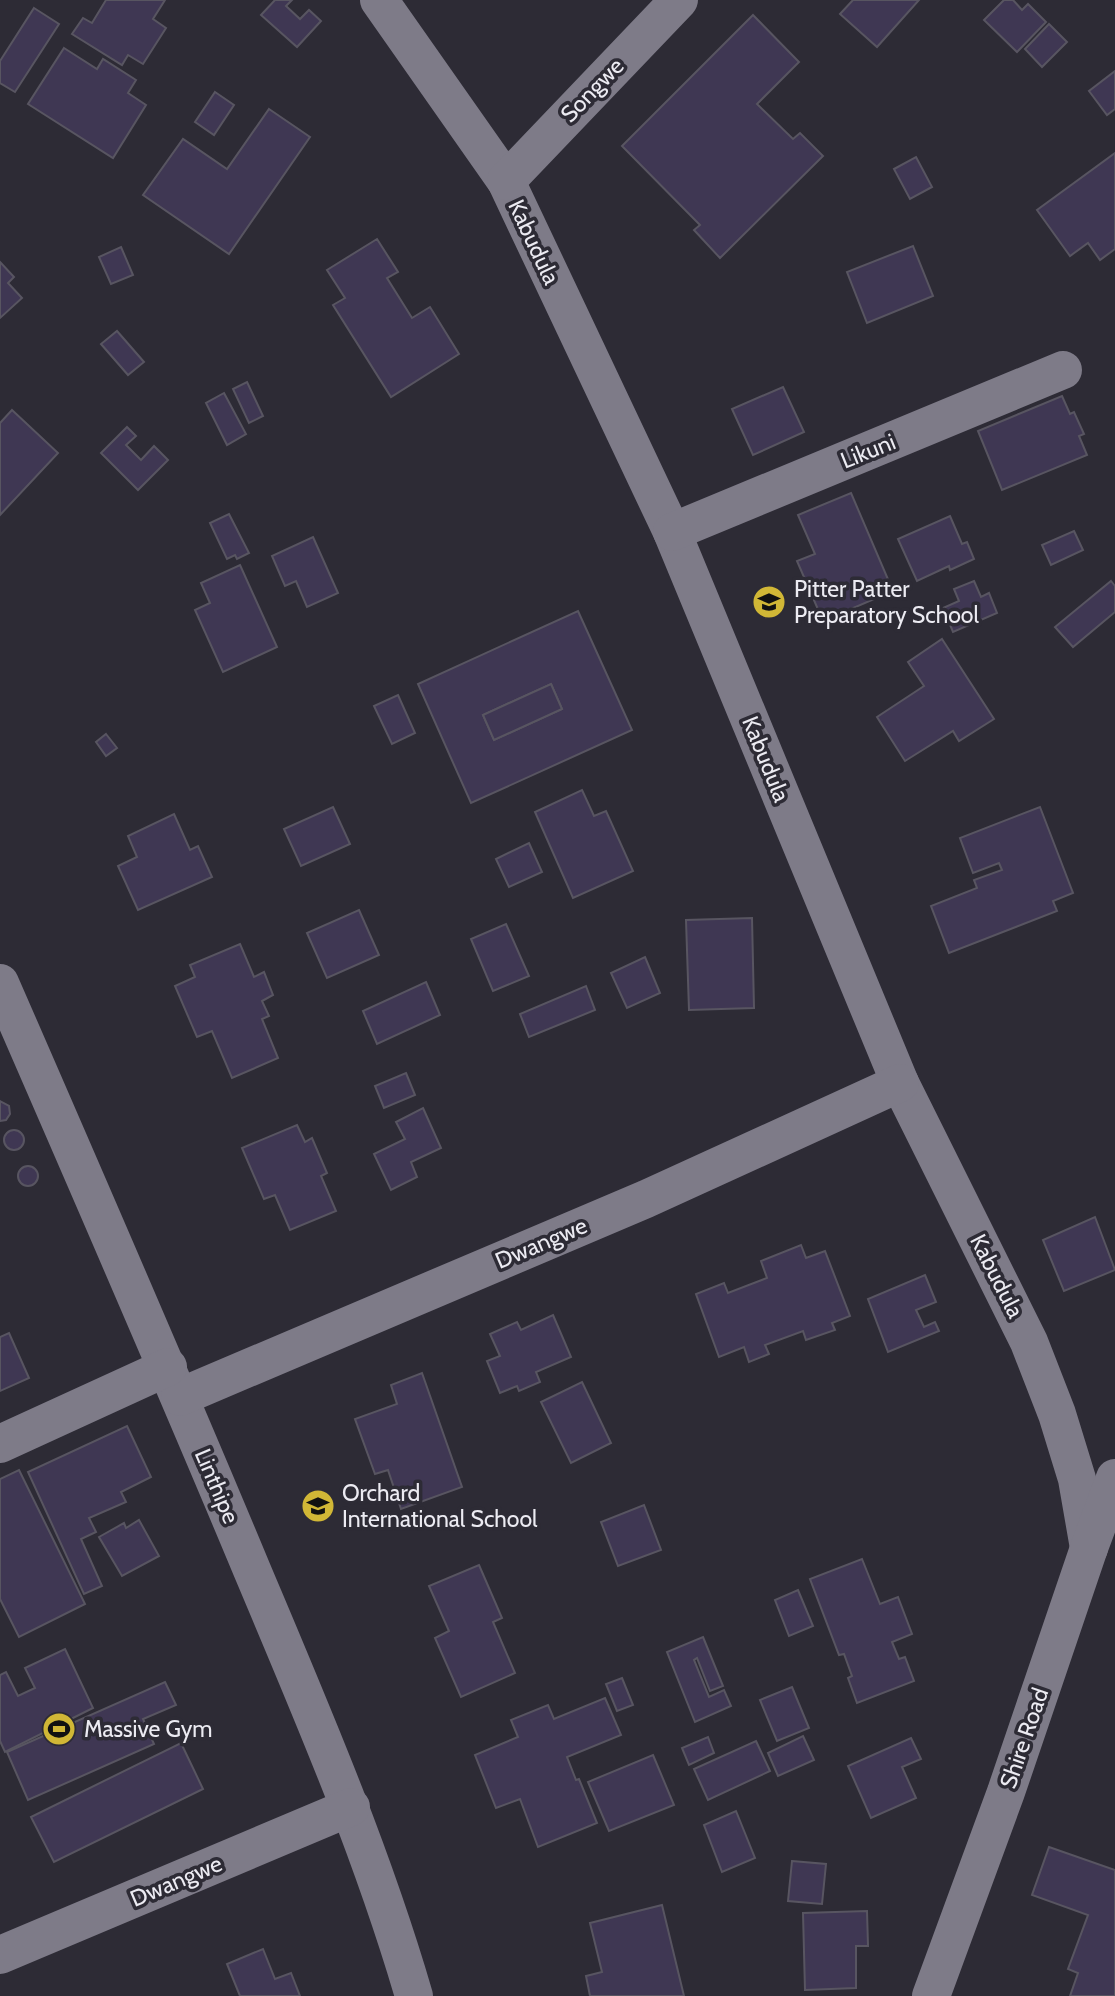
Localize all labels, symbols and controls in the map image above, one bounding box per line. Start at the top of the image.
street label: Songwe [555,52,630,128]
street label: Kabudula [502,195,566,289]
street label: Likuni [837,427,899,475]
place label: Pitter Patter Preparatory School [794,575,979,629]
school or university icon: Pitter Patter Preparatory School [750,583,788,621]
street label: Kabudula [736,712,796,806]
street label: Dwangwe [491,1211,591,1275]
street label: Kabudula [964,1229,1030,1323]
street label: Linthipe [189,1444,245,1528]
place label: Orchard International School [342,1479,538,1533]
school or university icon: Orchard International School [299,1487,337,1525]
street label: Shire Road [994,1684,1054,1792]
sports icon: Massive Gym [40,1710,78,1748]
place label: Massive Gym [84,1715,212,1743]
street label: Dwangwe [126,1849,226,1913]

